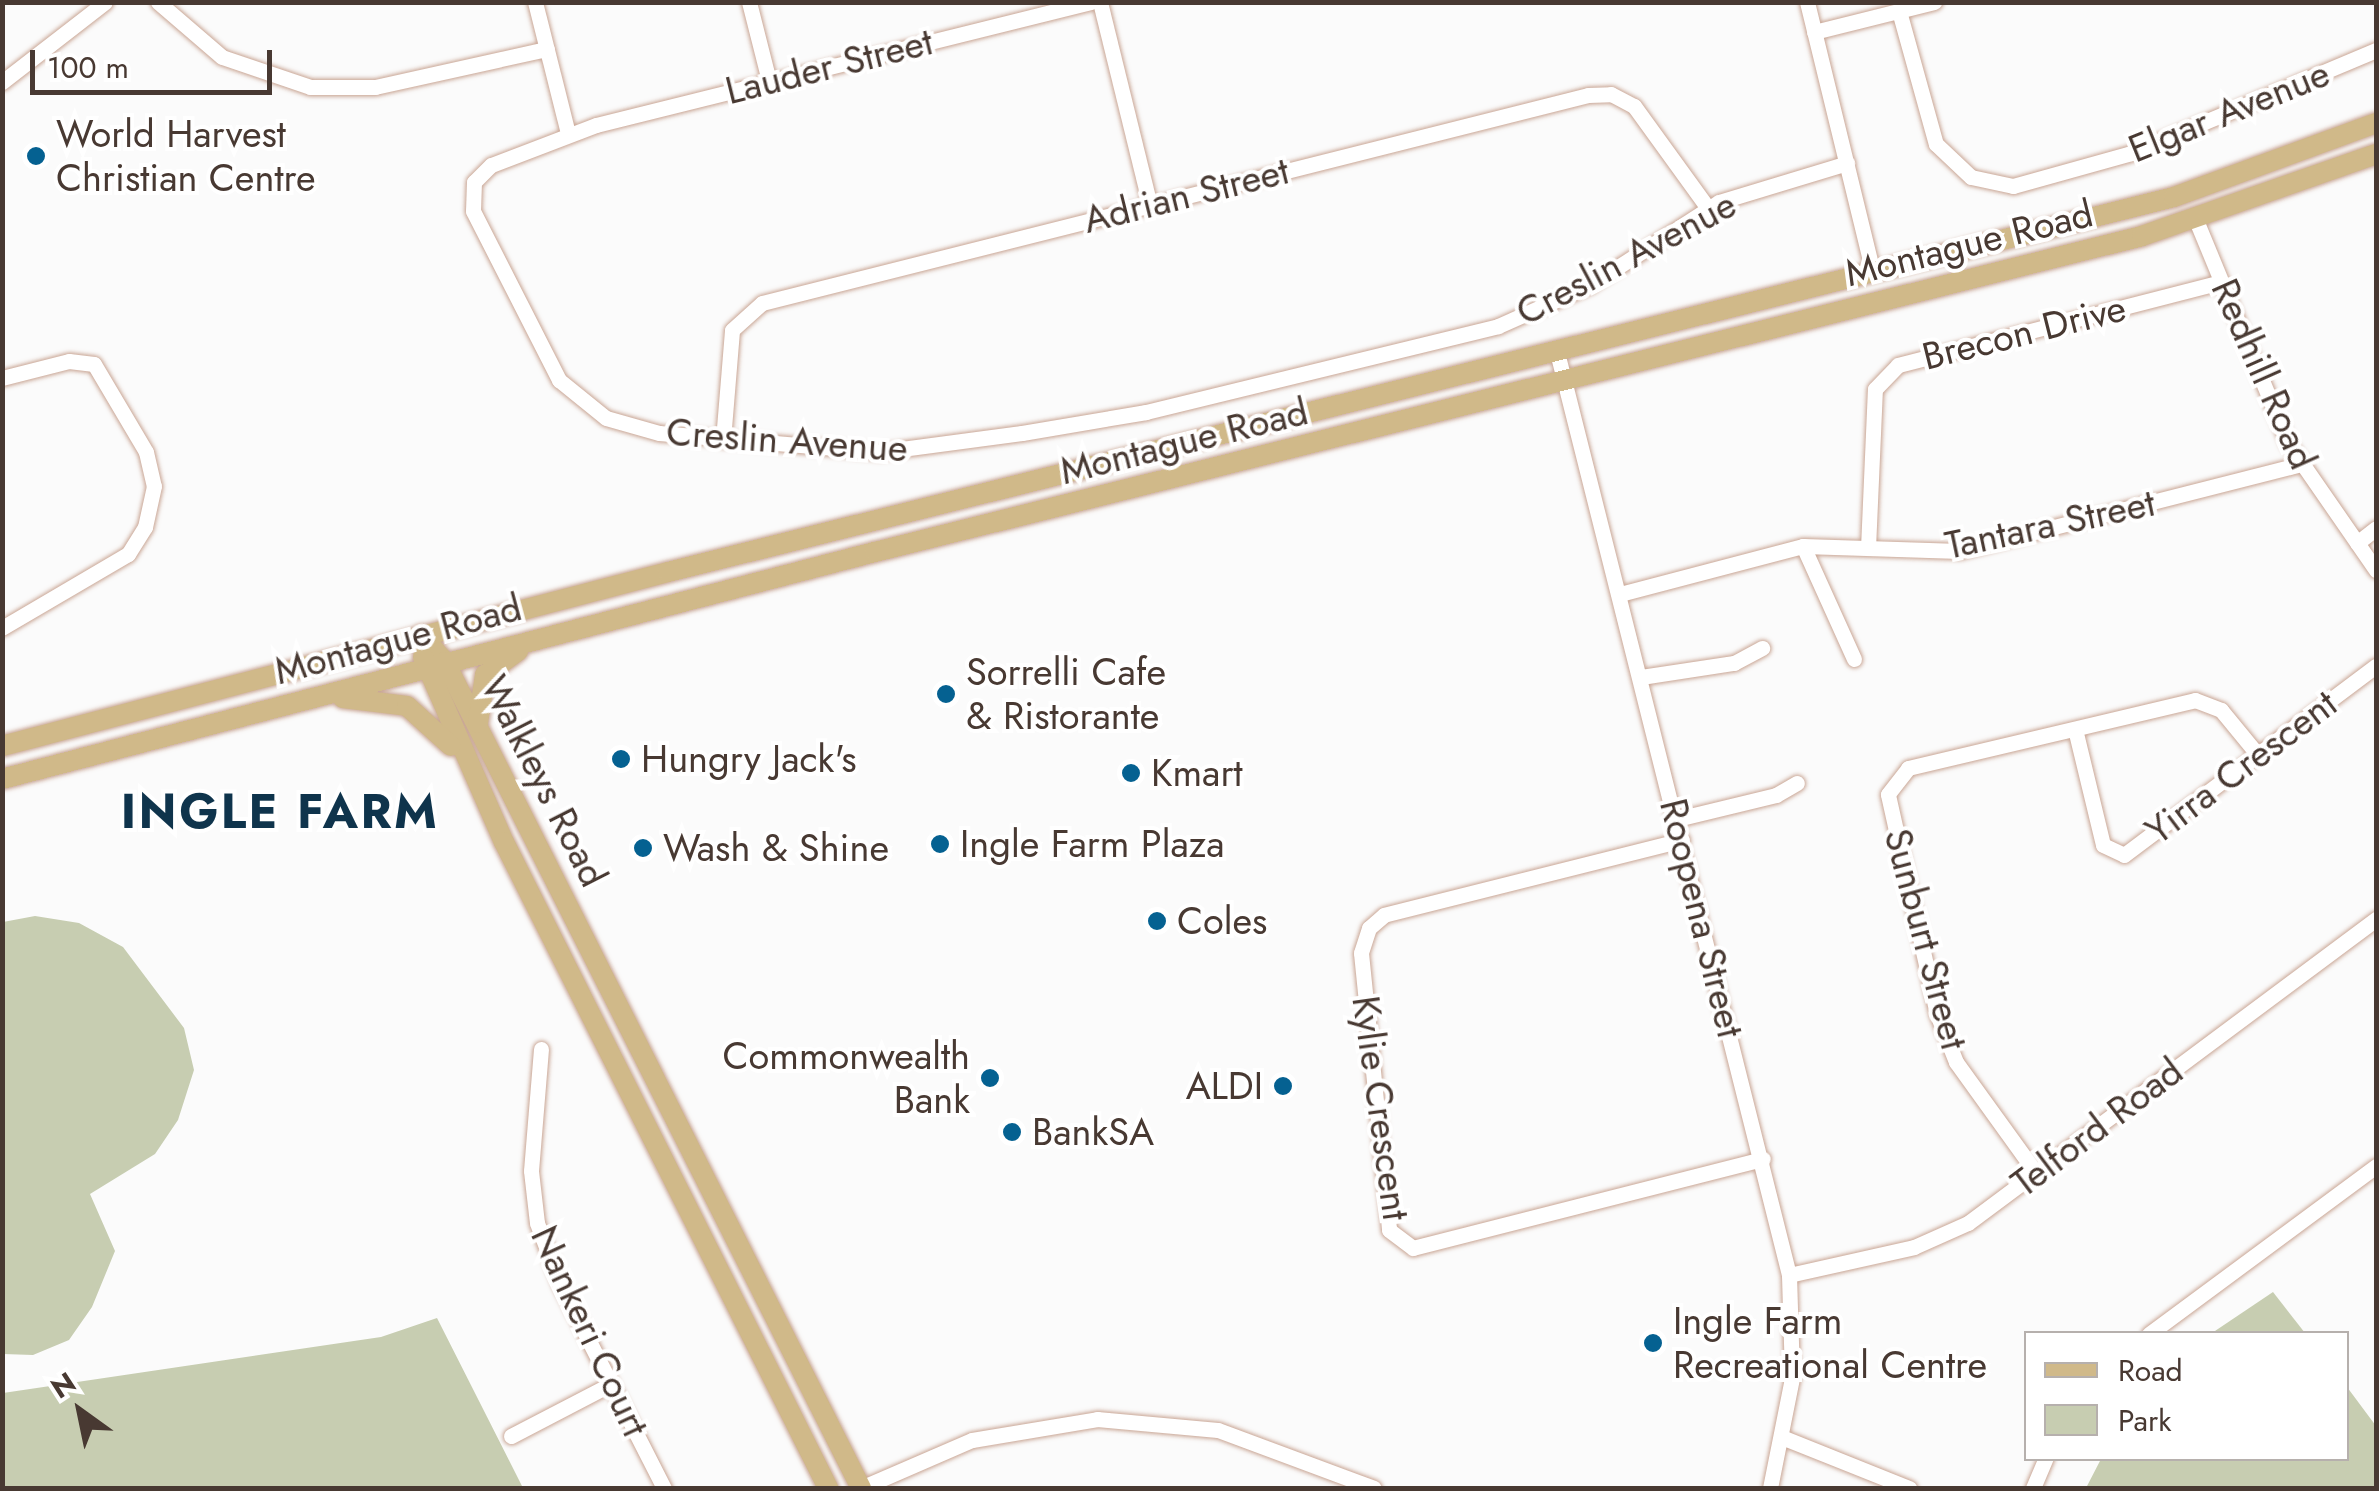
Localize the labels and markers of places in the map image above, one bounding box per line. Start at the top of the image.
place label: World Harvest Christian Centre [56,111,316,200]
marker: World Harvest Christian Centre [25,145,47,167]
place label: Sorrelli Cafe & Ristorante [966,649,1166,738]
marker: Sorrelli Cafe & Ristorante [935,683,957,705]
place label: Hungry Jack's [641,736,857,782]
marker: Hungry Jack's [610,748,632,770]
place label: Kmart [1151,750,1243,796]
marker: Kmart [1120,762,1142,784]
place label: Ingle Farm Plaza [960,821,1224,867]
place label: Wash & Shine [663,825,889,871]
marker: Ingle Farm Plaza [929,833,951,855]
marker: Wash & Shine [632,837,654,859]
place label: Coles [1177,898,1267,944]
marker: Coles [1146,910,1168,932]
place label: Commonwealth Bank [723,1033,970,1122]
place label: ALDI [1186,1063,1263,1109]
marker: Commonwealth Bank [979,1067,1001,1089]
marker: ALDI [1272,1075,1294,1097]
place label: BankSA [1032,1109,1154,1155]
marker: BankSA [1001,1121,1023,1143]
place label: Ingle Farm Recreational Centre [1673,1298,1987,1388]
marker: Ingle Farm Recreational Centre [1642,1332,1664,1354]

